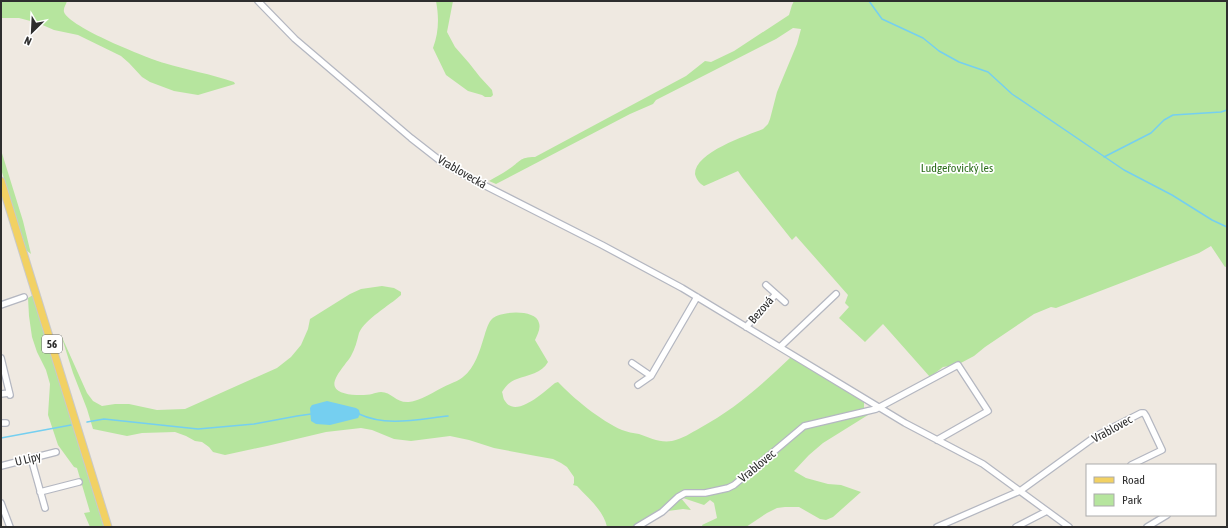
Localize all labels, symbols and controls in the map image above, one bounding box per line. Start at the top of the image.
north arrow [12,12,52,52]
text: N [23,34,33,48]
street label: Vrablovecká [435,152,489,192]
park label: Ludgeřovický les [921,161,993,175]
street label: Bezová [745,294,777,326]
road number: 56 [42,335,62,353]
street label: Vrablovec [1090,412,1135,446]
street label: Vrablovec [736,446,779,485]
street label: U Lípy [13,449,43,469]
legend [1086,464,1216,516]
text: Road [1122,473,1145,487]
text: Park [1122,493,1143,507]

